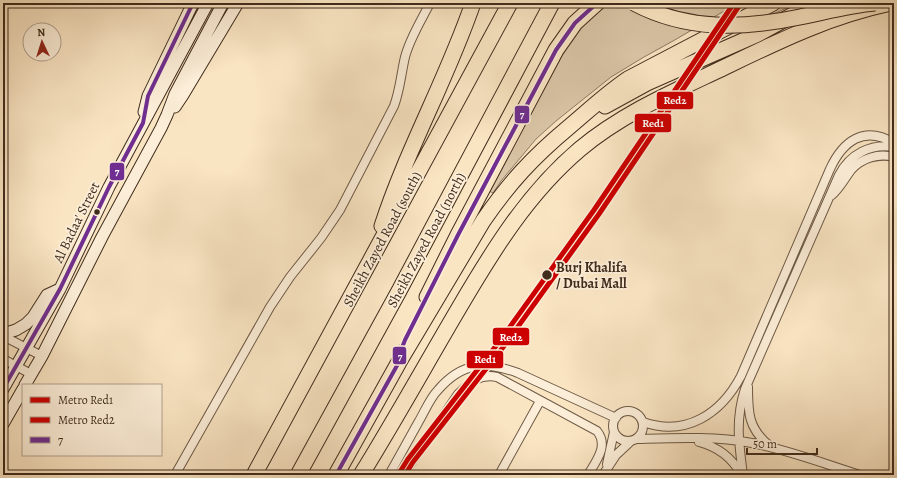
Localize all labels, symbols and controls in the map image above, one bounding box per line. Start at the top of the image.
north arrow [22,22,62,62]
text: N [37,25,46,40]
line badge: Red2 [656,91,694,110]
text: Red2 [663,93,687,108]
line badge: 7 [514,105,530,124]
text: 7 [520,107,525,122]
line badge: Red1 [634,113,672,133]
text: Red1 [642,116,664,131]
line badge: 7 [109,162,125,181]
text: 7 [115,164,120,179]
street label: Sheikh Zayed Road (south) [339,168,426,310]
street label: Sheikh Zayed Road (north) [383,169,470,311]
street label: Al Badaa' Street [48,178,104,267]
unlabelled marker [92,207,102,217]
place label: Burj Khalifa / Dubai Mall [556,258,627,293]
marker: Burj Khalifa / Dubai Mall [540,268,554,282]
line badge: Red2 [492,327,530,346]
text: Red2 [499,330,523,345]
line badge: 7 [392,346,407,365]
text: 7 [398,349,403,364]
line badge: Red1 [466,350,504,369]
text: Red1 [474,352,496,367]
legend [22,384,162,456]
text: Metro Red1 [58,392,113,408]
text: Metro Red2 [58,412,115,428]
scale bar [747,430,817,456]
text: 7 [58,432,64,448]
text: 50 m [753,436,777,452]

